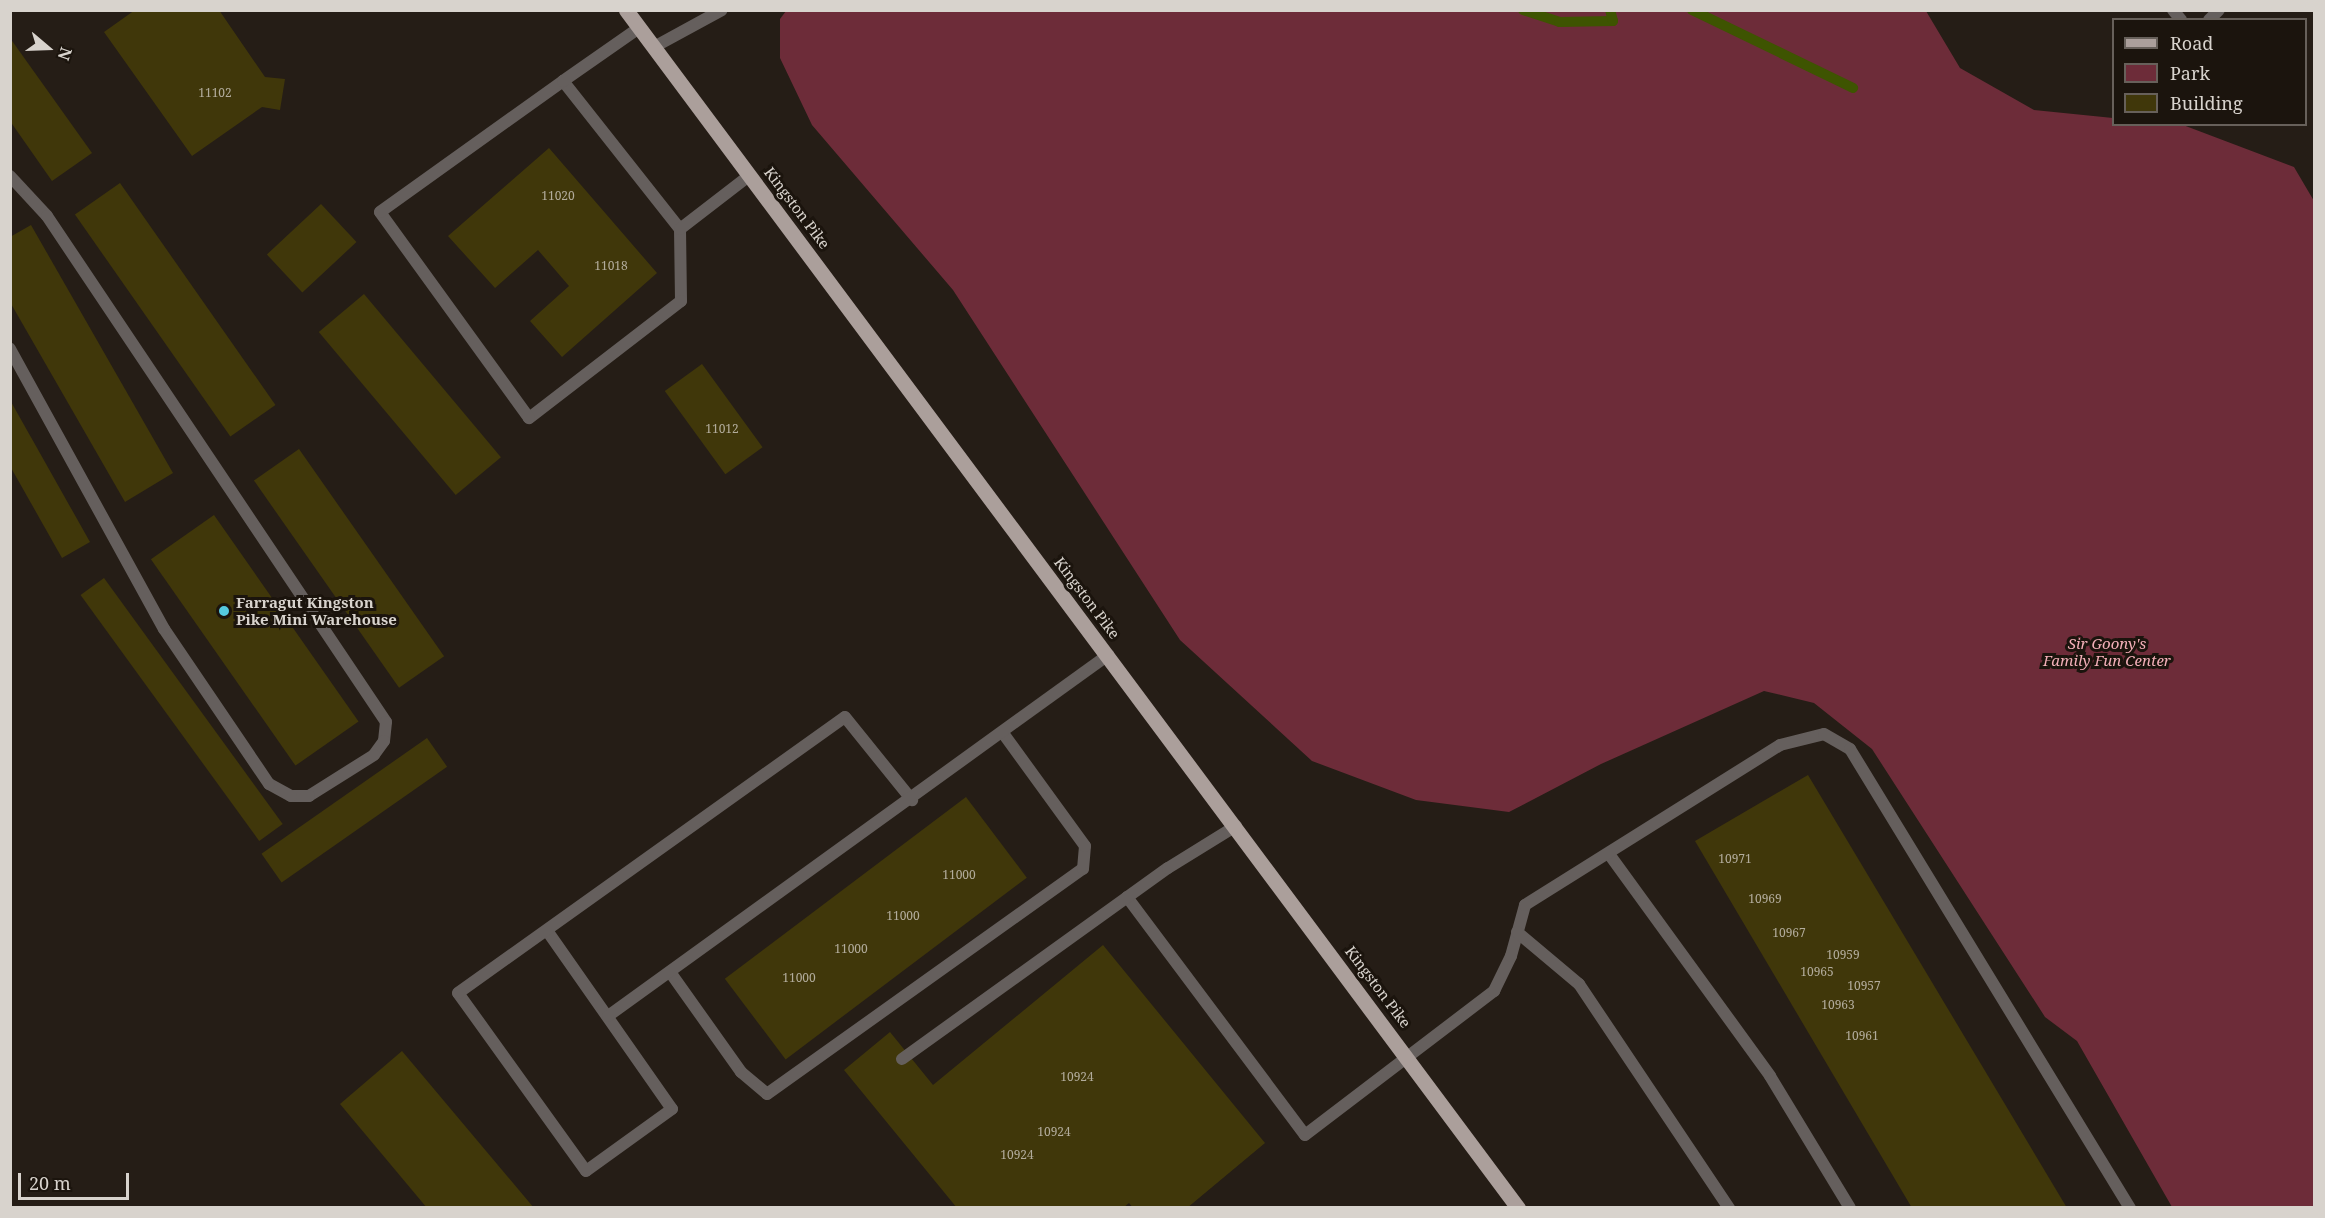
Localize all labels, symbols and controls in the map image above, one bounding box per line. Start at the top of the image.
north arrow [18,18,78,78]
legend [2112,18,2307,126]
text: Road [2170,31,2213,55]
text: N [53,44,77,63]
text: Park [2170,61,2210,85]
house number: 11102 [198,86,232,100]
text: Building [2170,91,2243,115]
street label: Kingston Pike [760,164,834,252]
house number: 11020 [541,189,575,203]
house number: 11018 [594,259,628,273]
house number: 11012 [705,422,739,436]
street label: Kingston Pike [1050,554,1124,642]
place label: Farragut Kingston Pike Mini Warehouse [236,593,397,628]
marker: Farragut Kingston Pike Mini Warehouse [217,604,231,618]
park label: Sir Goony's Family Fun Center [2043,634,2171,669]
house number: 10971 [1718,852,1752,866]
house number: 11000 [942,868,976,882]
house number: 10969 [1748,892,1782,906]
house number: 11000 [886,909,920,923]
house number: 10967 [1772,926,1806,940]
house number: 11000 [834,942,868,956]
street label: Kingston Pike [1341,943,1415,1031]
house number: 10959 [1826,948,1860,962]
house number: 10965 [1800,965,1834,979]
house number: 11000 [782,971,816,985]
house number: 10957 [1847,979,1881,993]
house number: 10963 [1821,998,1855,1012]
house number: 10961 [1845,1029,1879,1043]
house number: 10924 [1060,1070,1094,1084]
house number: 10924 [1037,1125,1071,1139]
house number: 10924 [1000,1148,1034,1162]
scale bar [21,1161,132,1199]
text: 20 m [29,1171,71,1195]

